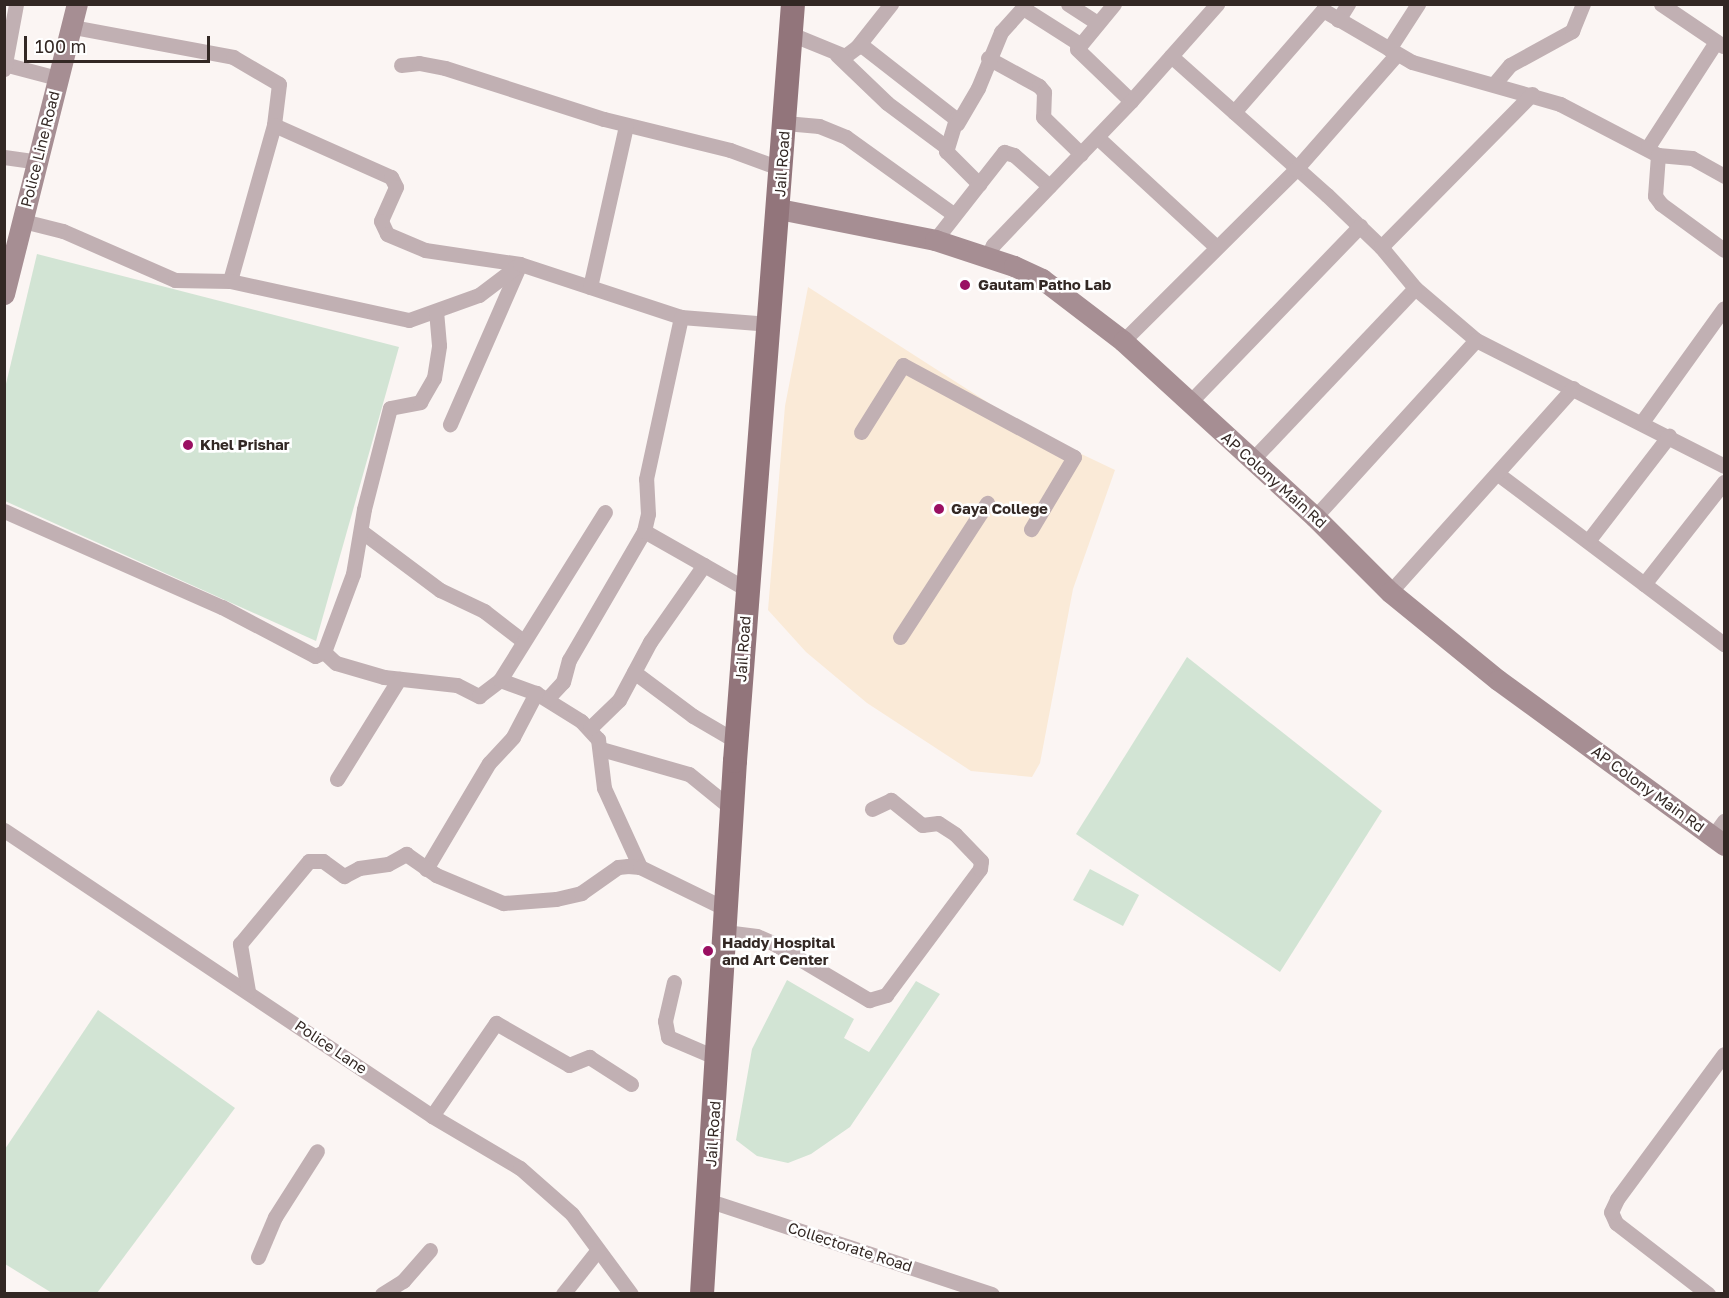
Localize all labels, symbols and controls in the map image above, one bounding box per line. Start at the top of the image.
scale bar [27,24,213,62]
text: 100 m [35,35,86,57]
street label: Police Line Road [17,89,63,209]
street label: Jail Road [771,130,793,198]
marker: Gautam Patho Lab [956,276,974,294]
place label: Gautam Patho Lab [978,276,1111,294]
street label: AP Colony Main Rd [1218,428,1330,532]
place label: Khel Prishar [200,436,290,454]
marker: Khel Prishar [181,438,195,452]
place label: Gaya College [951,500,1048,518]
marker: Gaya College [932,502,946,516]
street label: Jail Road [732,615,754,683]
street label: AP Colony Main Rd [1588,742,1708,836]
place label: Haddy Hospital and Art Center [722,933,835,968]
marker: Haddy Hospital and Art Center [699,942,717,960]
street label: Police Lane [291,1016,371,1078]
street label: Jail Road [702,1100,724,1168]
street label: Collectorate Road [786,1218,914,1276]

